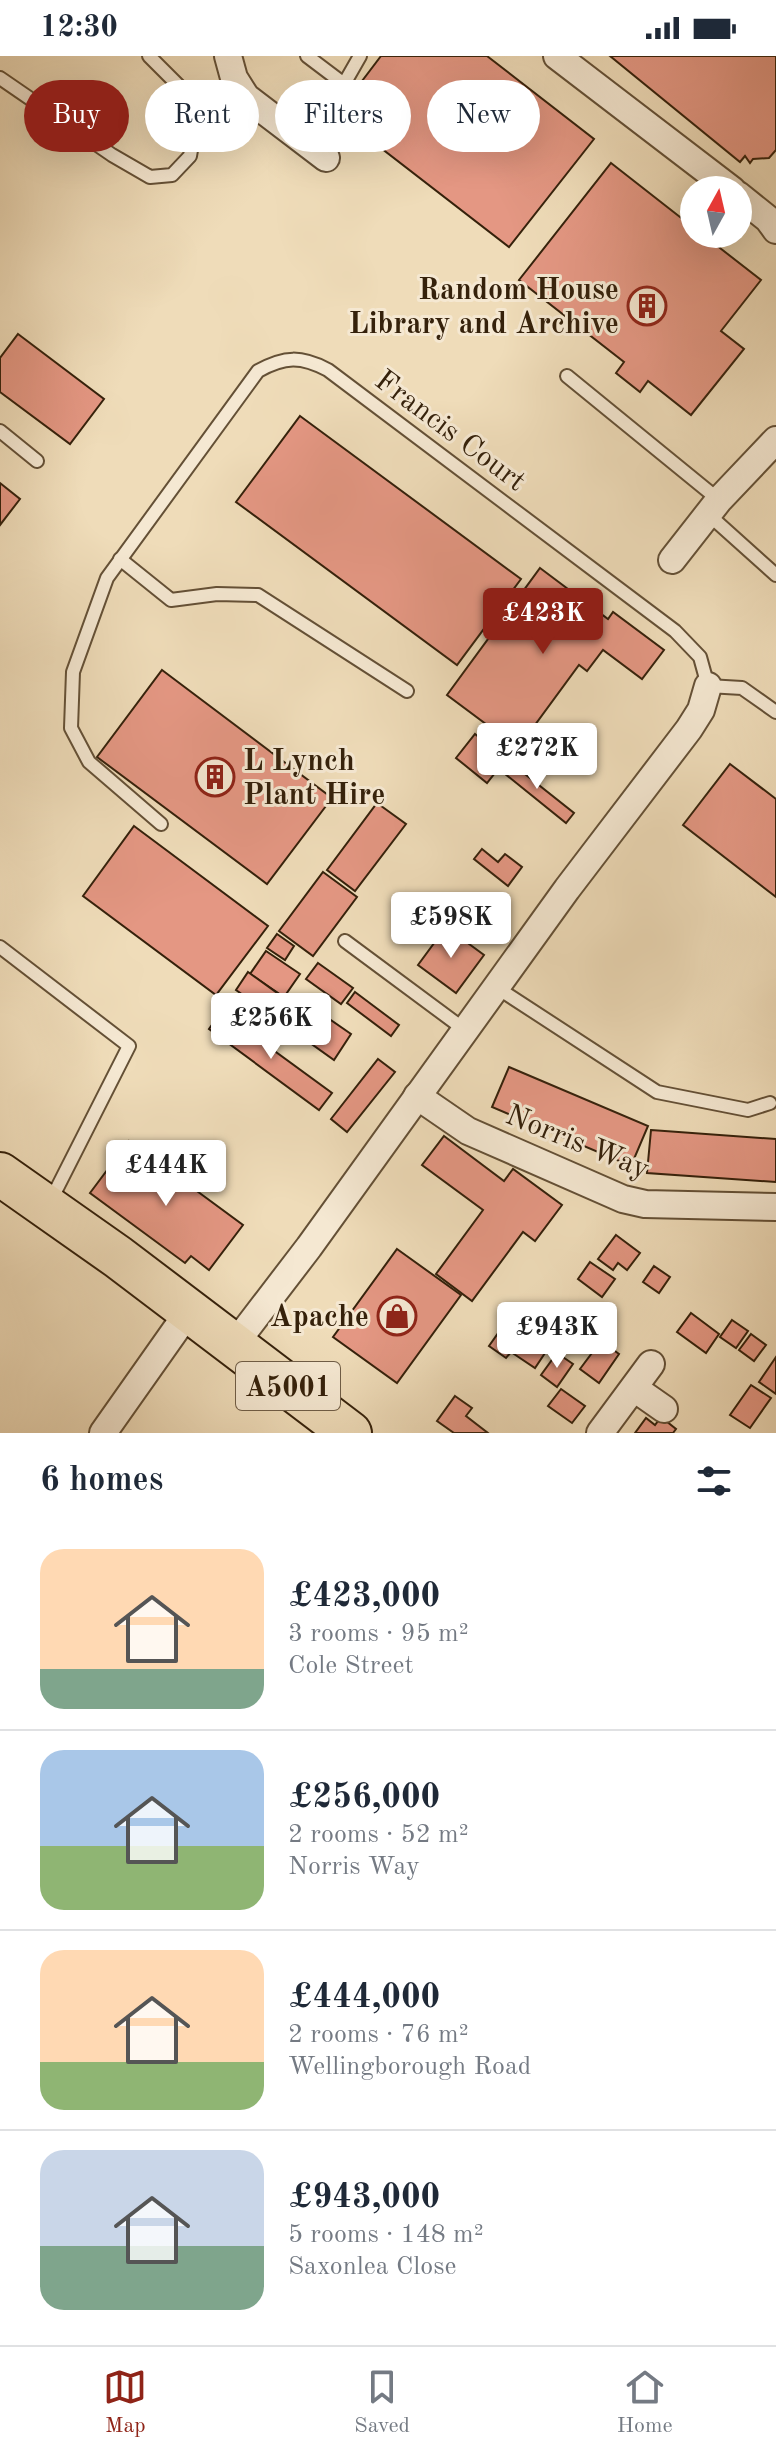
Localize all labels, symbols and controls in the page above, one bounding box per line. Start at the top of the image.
text: 12:30 [40,13,118,43]
chip: Buy [24,80,129,152]
chip: Rent [145,80,259,152]
chip: Filters [275,80,411,152]
chip: New [427,80,540,152]
north arrow [680,176,752,248]
map controls [680,176,752,248]
place label: Random House Library and Archive [349,276,619,340]
building icon: Random House Library and Archive [626,285,668,327]
street label: Francis Court [369,365,531,498]
pin: £423K [487,588,599,656]
text: £423K [501,601,585,627]
pin: £272K [481,723,593,791]
text: £272K [495,736,579,762]
place label: L Lynch Plant Hire [243,747,385,811]
building icon: L Lynch Plant Hire [194,756,236,798]
pin: £598K [395,892,507,960]
text: £598K [409,905,493,931]
pin: £256K [215,993,327,1061]
text: £256K [229,1006,313,1032]
street label: Norris Way [501,1100,653,1185]
pin: £444K [110,1140,222,1208]
text: £444K [124,1153,208,1179]
shop icon: Apache [376,1295,418,1337]
pin: £943K [501,1302,613,1370]
place label: Apache [270,1303,369,1333]
text: £943K [515,1315,599,1341]
road number: A5001 [236,1362,340,1410]
icon: filters [692,1459,736,1503]
text: 6 homes [40,1464,163,1498]
text: £423,000 [288,1580,440,1614]
icon: home [104,1581,200,1677]
text: 3 rooms · 95 m² [288,1621,469,1647]
text: Cole Street [288,1653,413,1679]
text: £256,000 [288,1781,440,1815]
icon: home [104,1782,200,1878]
text: 2 rooms · 52 m² [288,1822,469,1848]
text: Norris Way [288,1854,420,1880]
text: £444,000 [288,1981,440,2015]
icon: home [104,1982,200,2078]
text: 2 rooms · 76 m² [288,2022,469,2048]
text: Wellingborough Road [288,2054,531,2080]
text: £943,000 [288,2181,440,2215]
icon: home [104,2182,200,2278]
text: 5 rooms · 148 m² [288,2222,484,2248]
text: Saxonlea Close [288,2254,456,2280]
tab: Map [103,2365,147,2440]
tab: Saved [354,2365,410,2440]
tab: Home [617,2365,673,2440]

